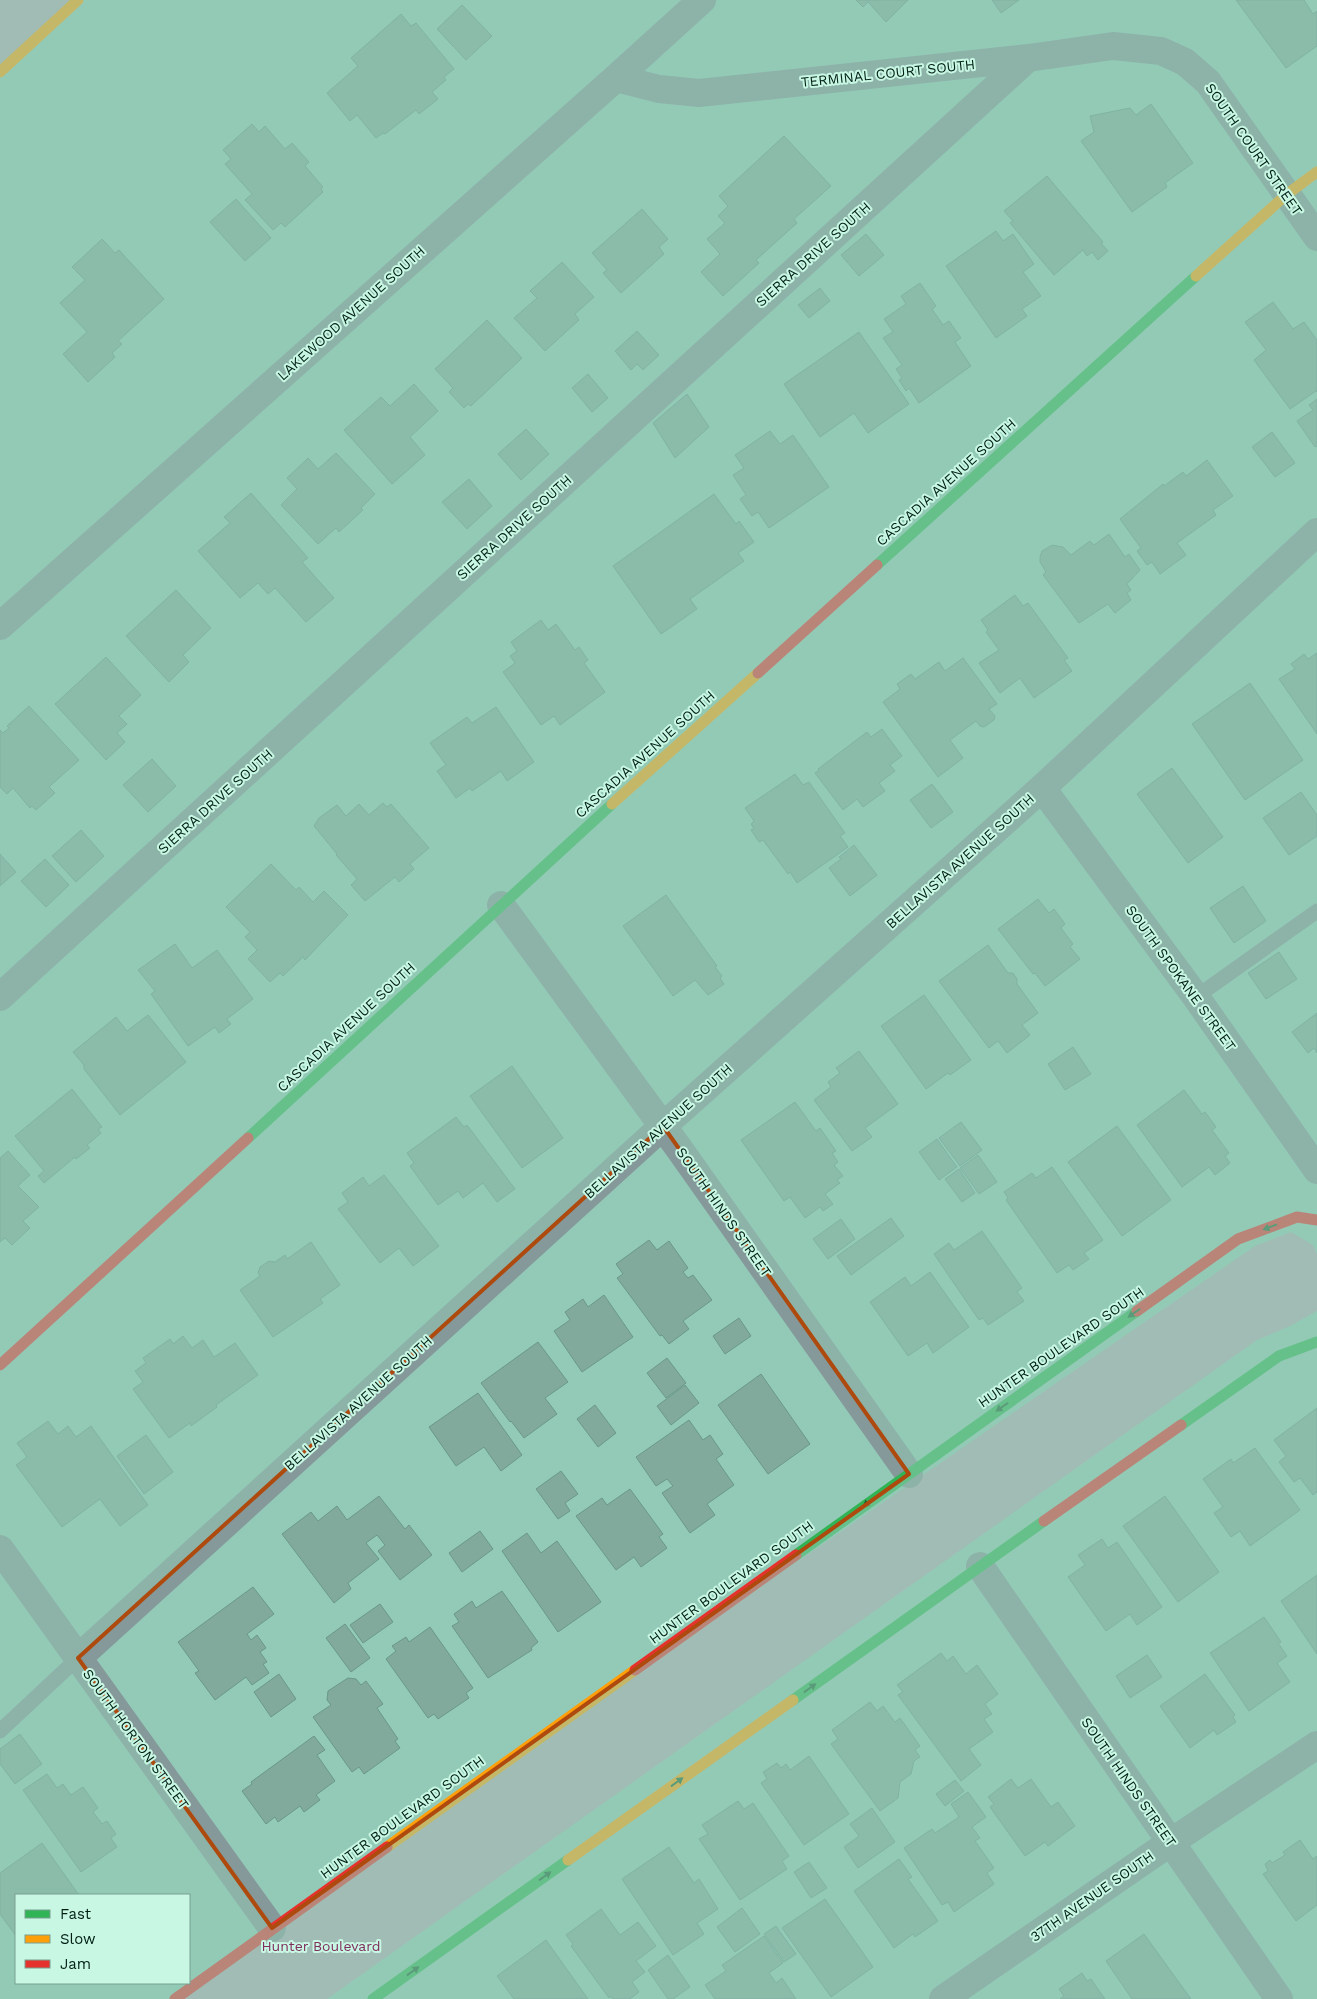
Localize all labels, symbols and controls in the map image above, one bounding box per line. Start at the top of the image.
street label: TERMINAL COURT SOUTH [800,56,976,90]
street label: SOUTH COURT STREET [1202,80,1306,218]
street label: SIERRA DRIVE SOUTH [752,198,874,310]
street label: LAKEWOOD AVENUE SOUTH [274,243,428,383]
street label: CASCADIA AVENUE SOUTH [873,415,1019,549]
street label: SIERRA DRIVE SOUTH [453,471,575,583]
street label: CASCADIA AVENUE SOUTH [572,687,718,821]
street label: SIERRA DRIVE SOUTH [154,745,276,857]
street label: BELLAVISTA AVENUE SOUTH [883,790,1037,932]
street label: SOUTH SPOKANE STREET [1123,902,1239,1054]
street label: CASCADIA AVENUE SOUTH [274,959,418,1095]
street label: BELLAVISTA AVENUE SOUTH [581,1060,735,1202]
street label: SOUTH HINDS STREET [673,1144,775,1280]
one-way arrow [1263,1224,1278,1231]
street label: HUNTER BOULEVARD SOUTH [975,1284,1147,1410]
one-way arrow [1127,1308,1141,1318]
street label: BELLAVISTA AVENUE SOUTH [281,1332,435,1474]
one-way arrow [995,1402,1008,1412]
one-way arrow [862,1497,876,1507]
street label: HUNTER BOULEVARD SOUTH [646,1517,816,1647]
street label: SOUTH HORTON STREET [80,1666,192,1812]
one-way arrow [803,1682,816,1693]
street label: SOUTH HINDS STREET [1078,1714,1180,1850]
street label: HUNTER BOULEVARD SOUTH [317,1752,487,1882]
one-way arrow [670,1777,684,1787]
street label: 37TH AVENUE SOUTH [1027,1847,1157,1945]
one-way arrow [538,1871,552,1881]
legend [15,1894,190,1984]
text: Fast [60,1905,92,1923]
text: Slow [60,1930,96,1948]
park label: Hunter Boulevard [261,1938,381,1954]
text: Jam [60,1955,91,1973]
one-way arrow [406,1966,420,1976]

